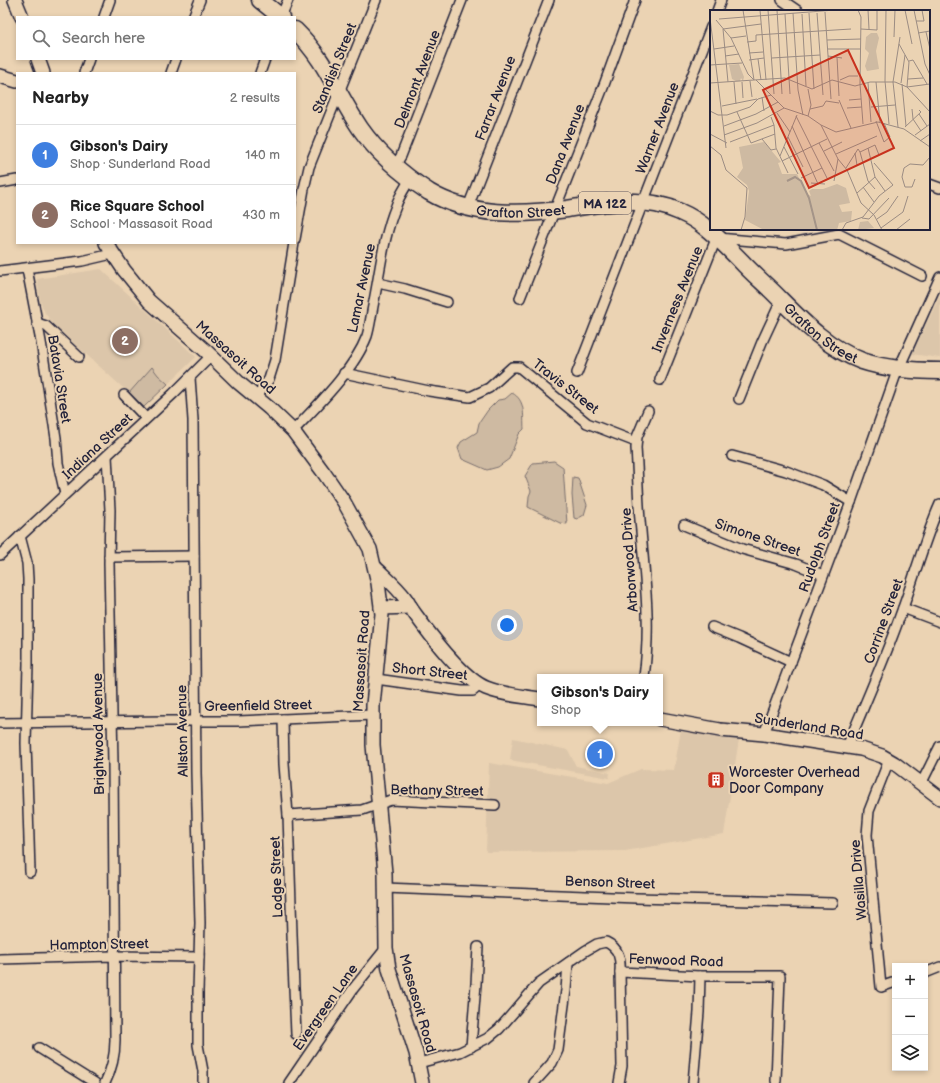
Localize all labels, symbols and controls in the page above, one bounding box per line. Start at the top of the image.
inset map [710,10,930,230]
search box [16,16,296,60]
street label: Standish Street [309,20,361,116]
icon: search [30,27,52,49]
street label: Delmont Avenue [391,28,444,131]
text: Search here [62,29,145,48]
street label: Farrar Avenue [472,53,519,143]
street label: Warner Avenue [632,80,683,176]
text: Nearby [32,88,89,108]
text: 2 results [230,90,280,106]
street label: Dana Avenue [542,102,589,187]
text: Gibson's Dairy [70,137,168,156]
text: 1 [42,147,48,163]
text: 140 m [245,147,280,163]
text: Shop · Sunderland Road [70,156,210,172]
road number: MA 122 [579,192,631,214]
text: Rice Square School [70,197,204,216]
street label: Grafton Street [475,201,567,222]
text: 2 [41,207,49,223]
text: 430 m [242,207,280,223]
text: School · Massasoit Road [70,216,213,232]
street label: Lamar Avenue [344,242,379,334]
street label: Inverness Avenue [648,244,707,355]
street label: Grafton Street [780,300,861,367]
street label: Massasoit Road [192,317,279,398]
pin: 2 [112,326,138,356]
street label: Batavia Street [44,334,75,425]
street label: Travis Street [529,355,603,418]
street label: Indiana Street [59,409,136,483]
street label: Rudolph Street [795,499,844,595]
street label: Arborwood Drive [617,507,642,613]
street label: Simone Street [713,515,804,560]
street label: Corrine Street [860,576,907,666]
street label: Massasoit Road [349,610,374,712]
your location [497,615,517,635]
street label: Short Street [391,659,469,684]
street label: Brightwood Avenue [89,673,108,795]
popup [537,674,663,726]
text: Gibson's Dairy [551,683,649,702]
street label: Allston Avenue [173,685,192,777]
street label: Greenfield Street [204,696,313,715]
text: Shop [551,702,581,718]
street label: Sunderland Road [753,709,865,743]
pin: 1 [587,739,613,769]
place label: Worcester Overhead Door Company [729,764,860,797]
building icon: Worcester Overhead Door Company [706,770,726,790]
street label: Bethany Street [390,781,484,800]
street label: Lodge Street [267,835,286,918]
street label: Wasilla Drive [847,839,870,921]
street label: Benson Street [564,872,656,893]
street label: Hampton Street [49,935,150,954]
street label: Fenwood Road [628,950,724,971]
street label: Massasoit Road [395,952,440,1054]
street label: Evergreen Lane [289,961,362,1054]
map controls [892,963,928,1071]
button: + [892,963,928,999]
button: − [892,999,928,1035]
button: layers [892,1035,928,1071]

